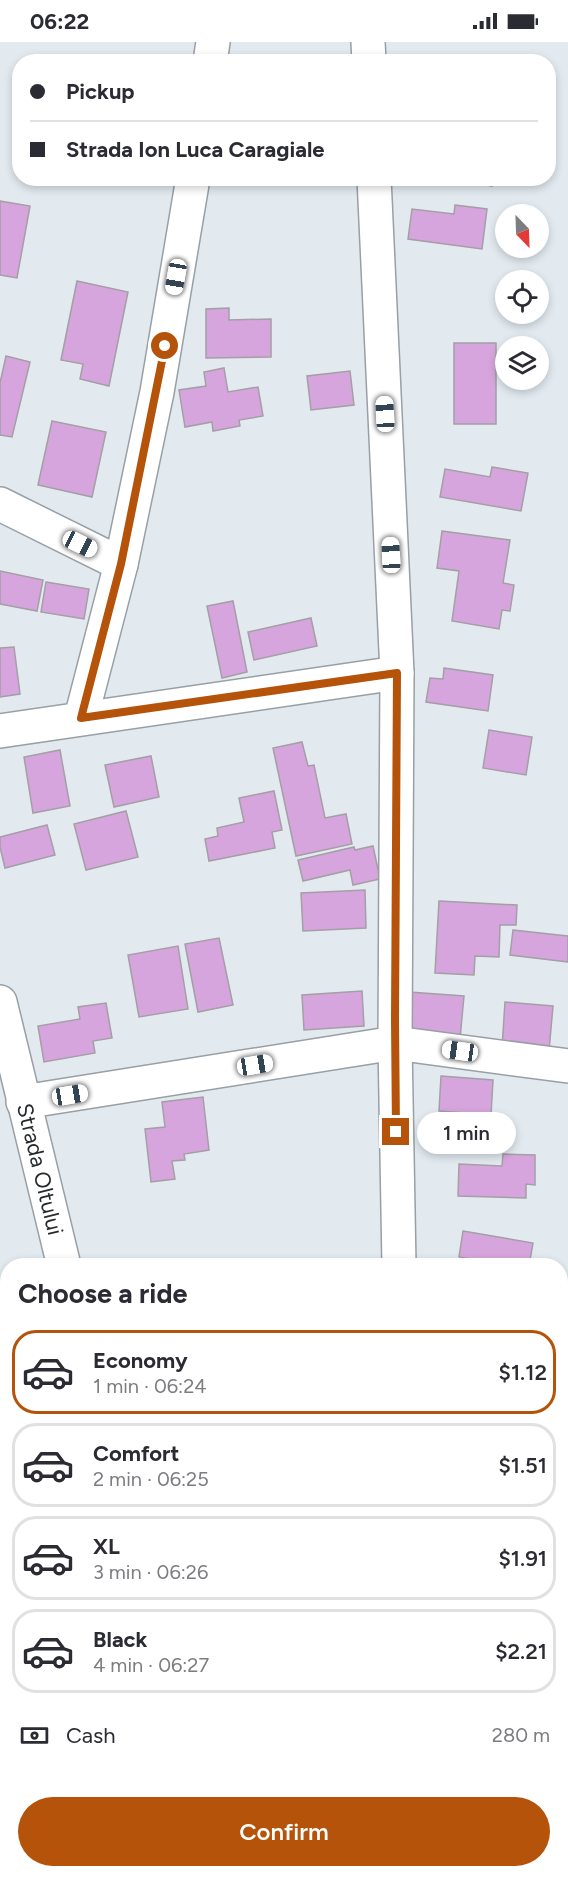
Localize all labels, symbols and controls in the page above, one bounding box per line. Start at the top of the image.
text: 06:22 [30,8,89,35]
text: Pickup [66,78,135,105]
text: Strada Ion Luca Caragiale [66,136,325,163]
north arrow [495,204,549,258]
map controls [495,204,549,390]
car [164,258,188,296]
button: locate [495,270,549,324]
route start [151,332,178,359]
button: layers [495,336,549,390]
car [375,396,395,432]
car [60,528,100,560]
car [381,537,401,573]
car [441,1040,479,1062]
car [236,1053,274,1077]
car [51,1083,89,1107]
street label: Strada Oltului [12,1100,70,1238]
callout: 1 min [417,1111,516,1153]
route end [382,1118,409,1145]
text: 1 min [443,1121,490,1145]
text: Choose a ride [18,1277,187,1310]
icon: car [21,1345,75,1399]
text: Economy [93,1347,188,1374]
text: $1.12 [499,1359,547,1386]
text: 1 min · 06:24 [93,1374,207,1398]
icon: car [21,1438,75,1492]
text: Comfort [93,1440,179,1467]
text: $1.51 [498,1452,547,1479]
text: 2 min · 06:25 [93,1467,209,1491]
icon: car [21,1531,75,1585]
text: XL [93,1533,120,1560]
text: $1.91 [499,1545,547,1572]
text: 3 min · 06:26 [93,1560,208,1584]
icon: car [21,1624,75,1678]
text: Black [93,1626,147,1653]
text: $2.21 [495,1638,547,1665]
text: 4 min · 06:27 [93,1653,209,1677]
icon: cash [18,1719,51,1752]
text: Cash [66,1722,116,1749]
text: 280 m [492,1723,550,1747]
button: Confirm [18,1797,550,1866]

